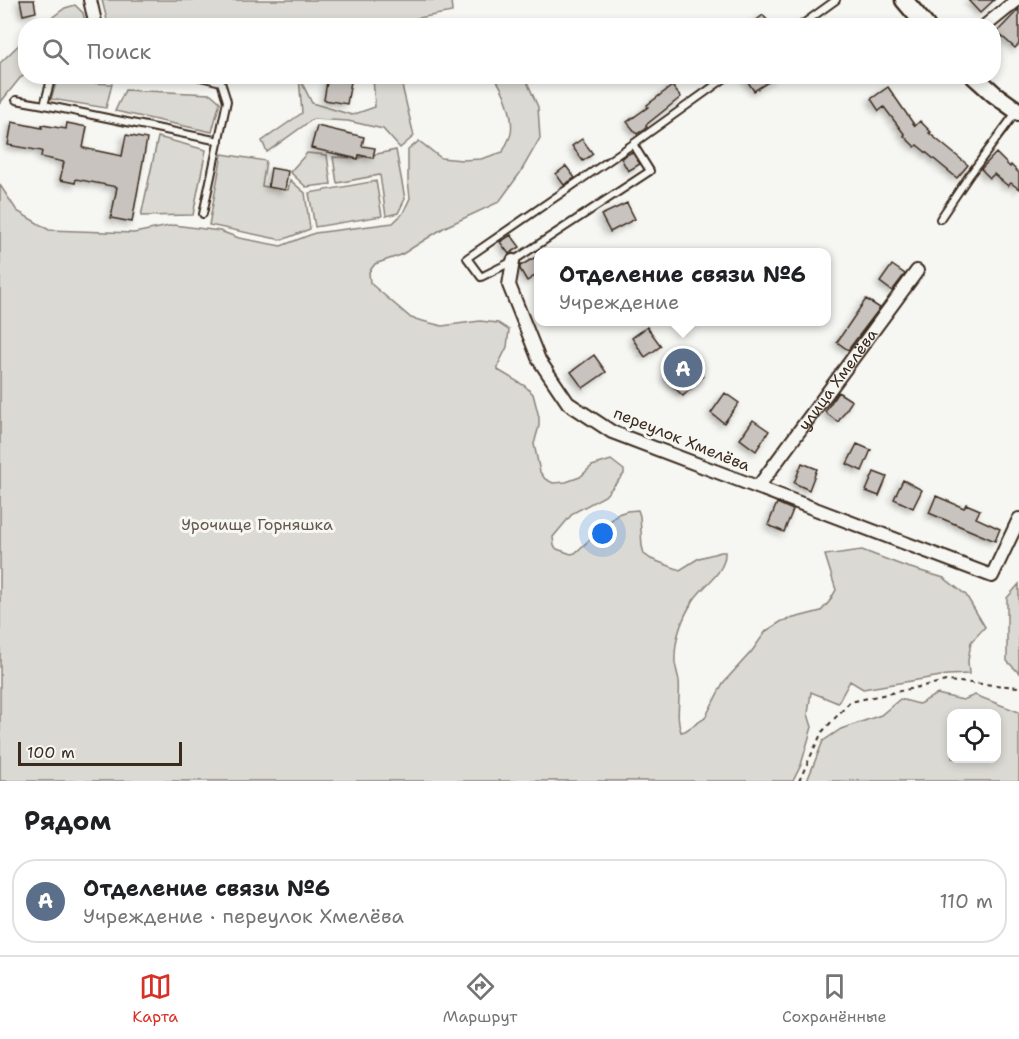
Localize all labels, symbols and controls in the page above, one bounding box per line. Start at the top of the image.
search box [18,18,1001,84]
icon: search [39,35,72,68]
text: Поиск [87,37,151,66]
popup [534,248,831,326]
text: Отделение связи №6 [559,260,806,289]
text: Учреждение [559,289,679,315]
street label: улица Хмелёва [793,324,882,434]
pin: A [664,346,702,391]
street label: переулок Хмелёва [611,402,753,476]
park label: Урочище Горняшка [181,514,333,535]
your location [588,519,617,548]
map controls [947,709,1001,763]
button: locate [947,709,1001,763]
scale bar [18,739,182,766]
text: 100 m [27,742,75,763]
text: Рядом [24,803,111,838]
text: Отделение связи №6 [83,874,330,903]
text: A [38,888,53,914]
text: 110 m [939,888,993,914]
text: Учреждение · переулок Хмелёва [83,903,404,929]
tab: Карта [132,970,178,1027]
tab: Маршрут [443,970,517,1027]
tab: Сохранённые [782,970,887,1027]

